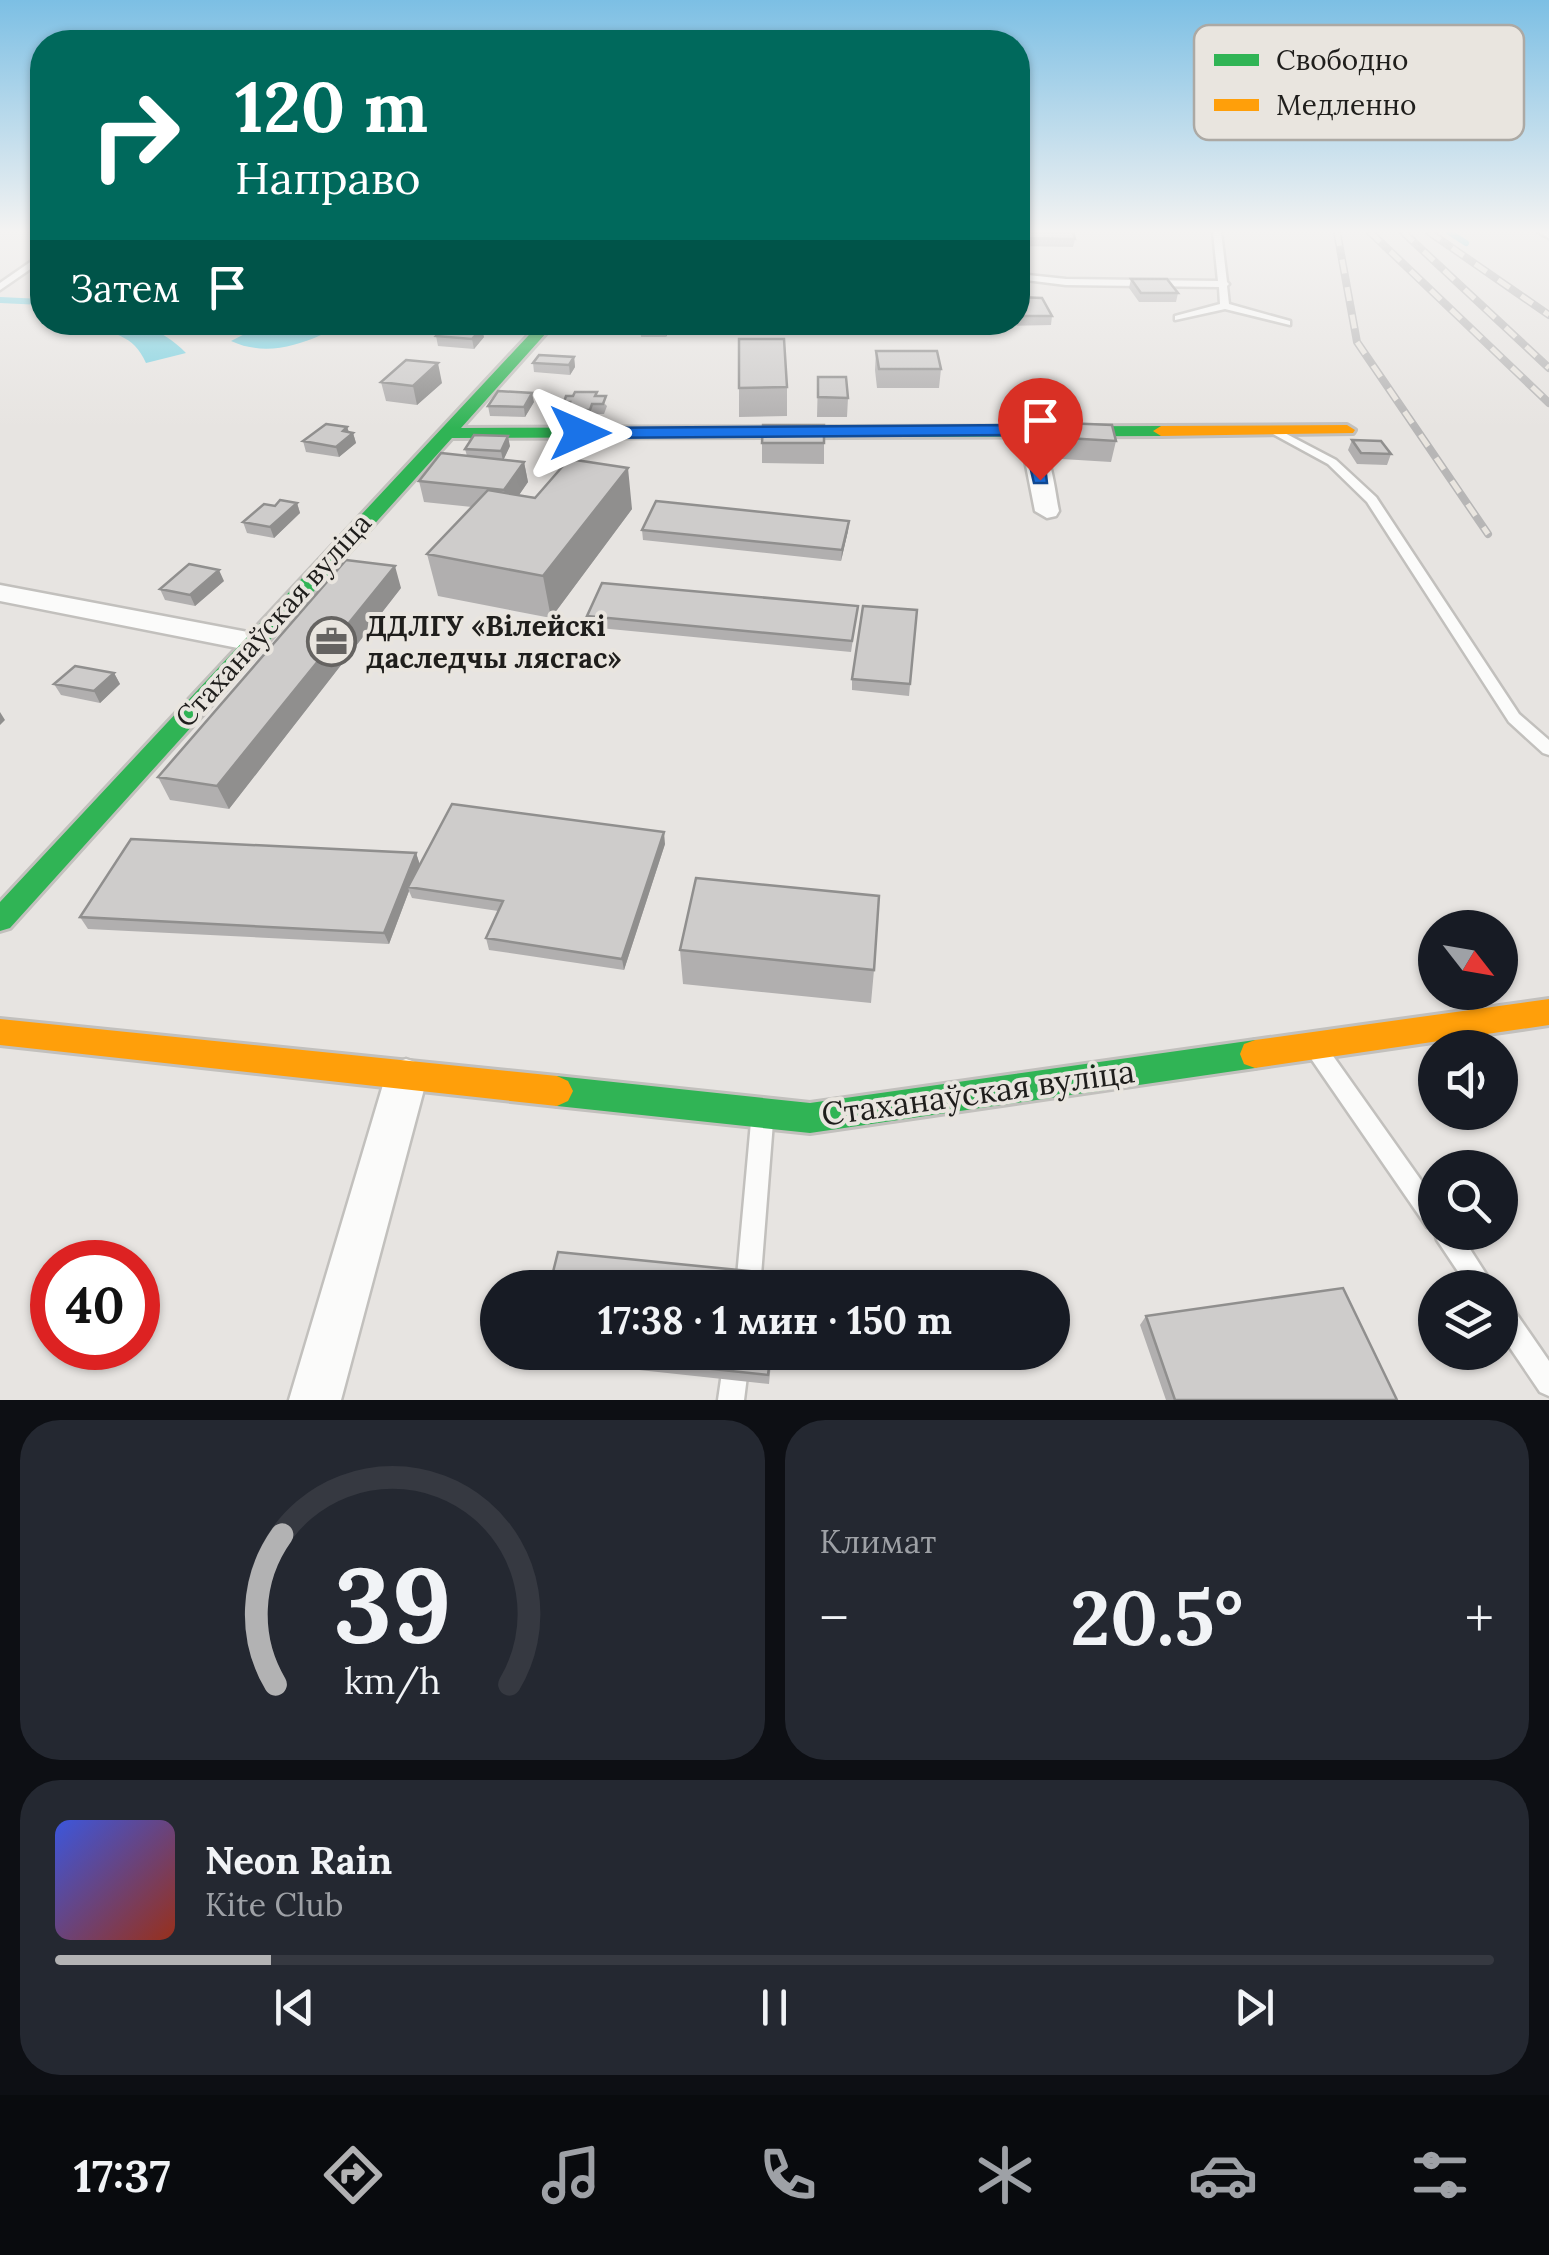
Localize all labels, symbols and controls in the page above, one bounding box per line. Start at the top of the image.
legend [1194,25,1524,140]
text: Свободно [1276,42,1409,78]
text: 120 m [235,62,428,151]
icon: right [70,70,200,200]
text: Медленно [1276,87,1416,123]
text: Направо [235,149,421,206]
icon: arrive [200,260,255,315]
text: Затем [70,264,180,312]
pin [998,378,1083,481]
position arrow [528,381,632,485]
icon: arrive [1013,393,1068,448]
street label: Стаханаўская вуліца [167,505,379,735]
place label: ДДЛГУ «Вілейскі даследчы лясгас» [366,608,621,676]
office icon: ДДЛГУ «Вілейскі даследчы лясгас» [305,616,357,668]
north arrow [1418,910,1518,1010]
map controls [1418,910,1518,1370]
button: sound [1418,1030,1518,1130]
street label: Стаханаўская вуліца [819,1050,1137,1135]
button: search [1418,1150,1518,1250]
speed limit sign: 40 [30,1240,160,1370]
button: layers [1418,1270,1518,1370]
text: 17:38 · 1 мин · 150 m [598,1296,952,1344]
text: Климат [820,1521,936,1562]
text: 39 [333,1537,451,1670]
text: 20.5° [1070,1570,1243,1666]
text: − [820,1583,849,1653]
text: + [1465,1583,1494,1653]
text: km/h [344,1658,441,1704]
text: Neon Rain [205,1836,392,1884]
text: Kite Club [205,1884,343,1925]
icon: previous [267,1980,322,2035]
icon: pause [747,1980,802,2035]
icon: next [1227,1980,1282,2035]
icon: directions [318,2140,388,2210]
icon: music [536,2140,606,2210]
icon: phone [753,2140,823,2210]
icon: climate [970,2140,1040,2210]
icon: car [1188,2140,1258,2210]
icon: filters [1405,2140,1475,2210]
text: 17:37 [74,2147,171,2204]

